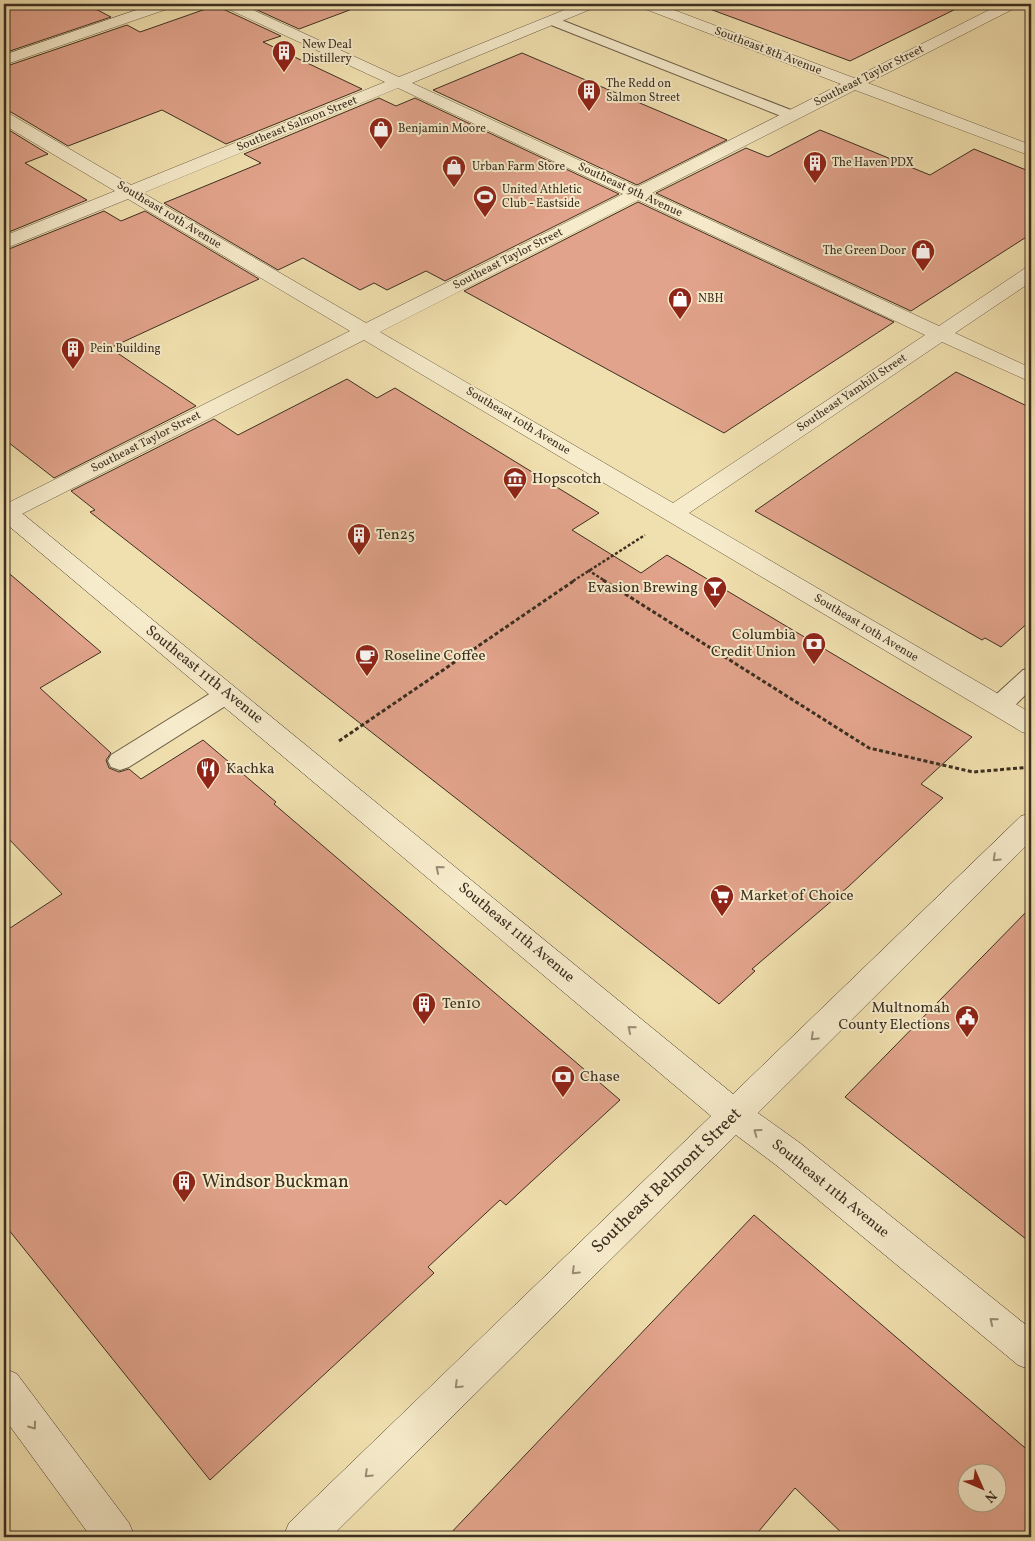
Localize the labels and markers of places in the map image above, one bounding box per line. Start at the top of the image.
place label: New Deal Distillery [302,37,352,67]
building icon: New Deal Distillery [271,39,297,73]
place label: The Redd on Salmon Street [606,76,680,106]
building icon: The Redd on Salmon Street [576,78,602,112]
shop icon: Benjamin Moore [368,116,394,150]
place label: Benjamin Moore [398,121,486,137]
building icon: The Haven PDX [802,150,828,184]
shop icon: Urban Farm Store [441,154,467,188]
place label: The Haven PDX [832,155,914,171]
place label: Urban Farm Store [472,159,566,175]
place label: United Athletic Club - Eastside [502,182,582,212]
sports icon: United Athletic Club - Eastside [472,184,498,218]
shop icon: The Green Door [910,238,936,272]
place label: The Green Door [823,243,906,259]
shop icon: NBH [667,286,693,320]
place label: NBH [698,291,723,307]
building icon: Pein Building [60,336,86,370]
place label: Pein Building [90,341,161,357]
museum icon: Hopscotch [502,466,528,500]
place label: Hopscotch [532,469,601,490]
building icon: Ten25 [346,522,372,556]
place label: Ten25 [376,525,415,546]
bar icon: Evasion Brewing [702,575,728,609]
place label: Evasion Brewing [587,578,698,599]
place label: Columbia Credit Union [711,625,796,663]
bank icon: Columbia Credit Union [801,631,827,665]
cafe icon: Roseline Coffee [354,643,380,677]
place label: Roseline Coffee [384,646,486,667]
restaurant icon: Kachka [195,756,221,790]
place label: Kachka [226,759,275,780]
supermarket icon: Market of Choice [709,883,735,917]
place label: Market of Choice [740,886,854,907]
building icon: Ten10 [411,991,437,1025]
place label: Ten10 [442,994,481,1015]
place label: Multnomah County Elections [838,998,950,1036]
public building icon: Multnomah County Elections [954,1004,980,1038]
bank icon: Chase [550,1064,576,1098]
place label: Chase [580,1067,620,1088]
building icon: Windsor Buckman [171,1169,197,1203]
place label: Windsor Buckman [202,1170,349,1195]

